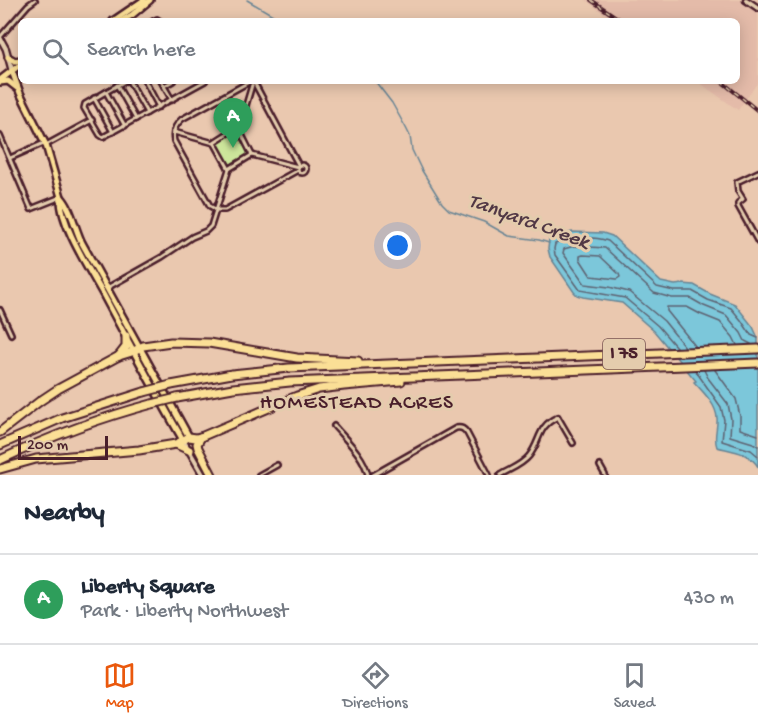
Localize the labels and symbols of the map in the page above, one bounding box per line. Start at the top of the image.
pin: A [214,98,252,148]
water label: Tanyard Creek [464,190,594,257]
your location [383,231,412,260]
road number: I 75 [603,339,645,369]
district label: HOMESTEAD ACRES [260,392,454,417]
scale bar [18,433,108,460]

